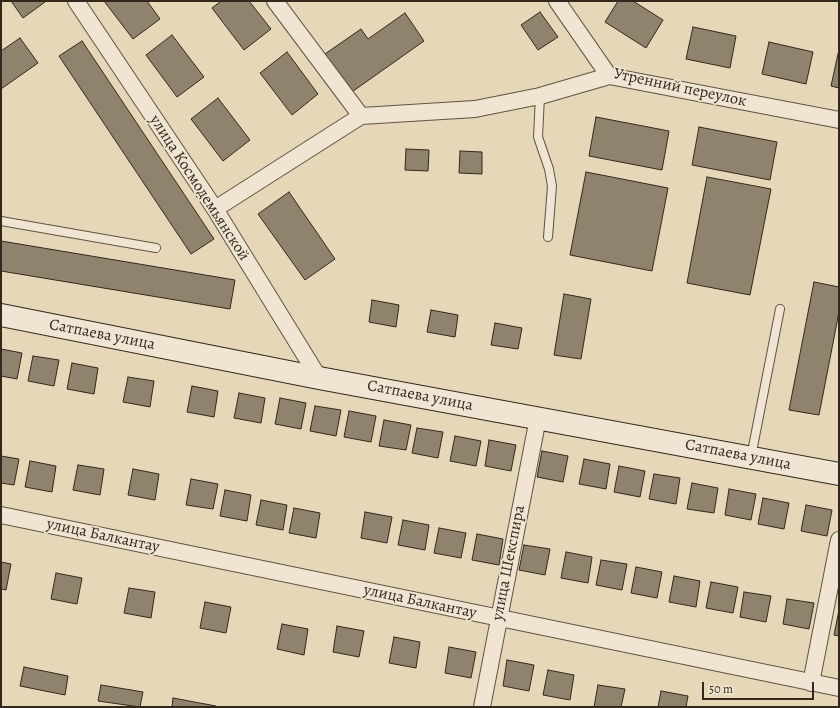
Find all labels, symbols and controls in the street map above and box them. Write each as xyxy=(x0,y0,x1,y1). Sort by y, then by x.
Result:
street label: Утренний переулок xyxy=(612,65,748,111)
street label: улица Космодемьянской xyxy=(145,112,253,264)
street label: Сатпаева улица xyxy=(48,315,156,355)
street label: Сатпаева улица xyxy=(366,376,474,416)
street label: Сатпаева улица xyxy=(684,435,792,475)
street label: улица Шекспира xyxy=(488,504,530,622)
street label: улица Балкантау xyxy=(45,515,161,557)
street label: улица Балкантау xyxy=(362,581,478,623)
scale bar xyxy=(704,674,816,700)
text: 50 m xyxy=(709,681,733,697)

